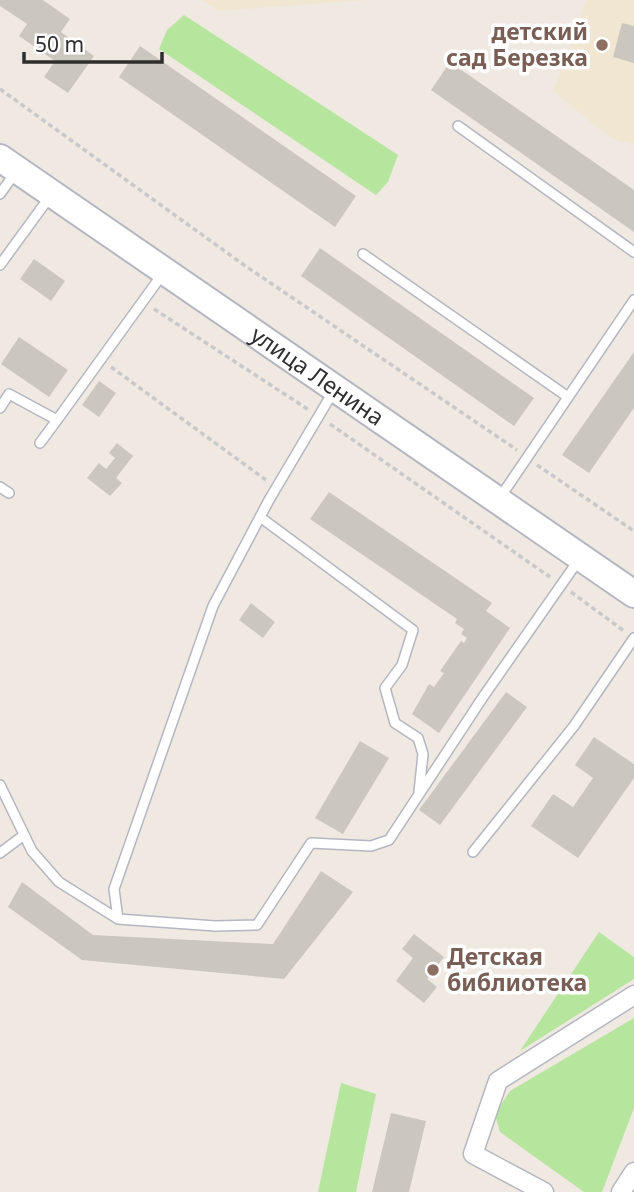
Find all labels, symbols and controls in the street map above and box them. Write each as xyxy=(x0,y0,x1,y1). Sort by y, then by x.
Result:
place label: детский сад Березка xyxy=(446,15,588,73)
scale bar xyxy=(24,21,163,65)
text: 50 m xyxy=(35,30,84,58)
marker: детский сад Березка xyxy=(594,37,610,53)
street label: улица Ленина xyxy=(245,318,391,433)
place label: Детская библиотека xyxy=(447,940,587,998)
marker: Детская библиотека xyxy=(425,962,441,978)

